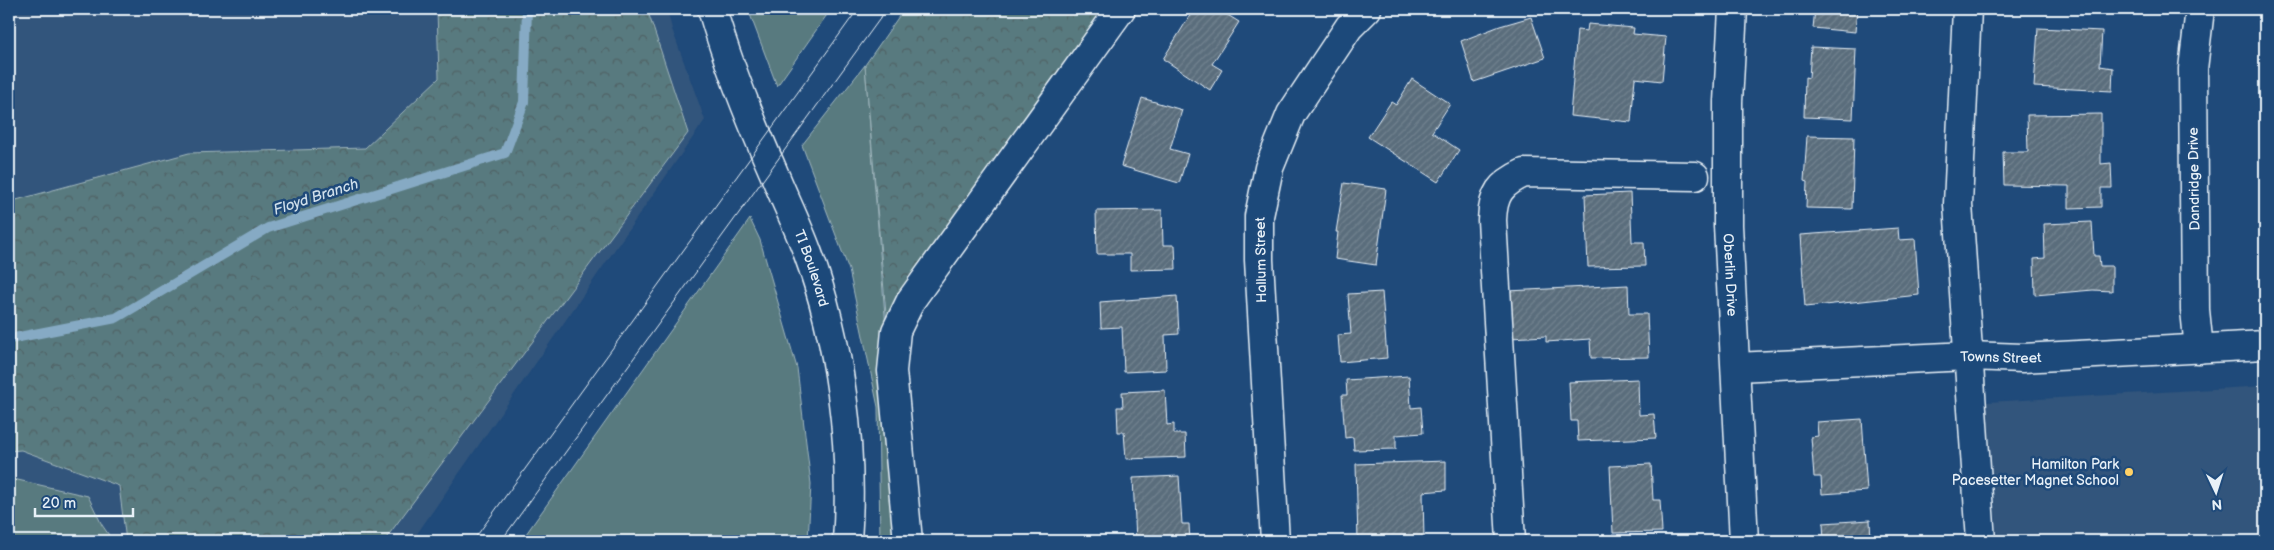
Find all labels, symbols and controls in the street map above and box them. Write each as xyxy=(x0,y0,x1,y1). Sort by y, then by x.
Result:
street label: Dandridge Drive xyxy=(2185,127,2203,231)
water label: Floyd Branch xyxy=(271,174,361,220)
street label: Hallum Street xyxy=(1252,216,1270,303)
street label: TI Boulevard xyxy=(791,227,833,308)
street label: Oberlin Drive xyxy=(1720,233,1741,317)
street label: Towns Street xyxy=(1960,347,2042,367)
place label: Hamilton Park Pacesetter Magnet School xyxy=(1952,456,2119,489)
marker: Hamilton Park Pacesetter Magnet School xyxy=(2123,466,2135,478)
north arrow xyxy=(2192,468,2242,518)
scale bar xyxy=(35,485,132,517)
text: 20 m xyxy=(42,494,76,513)
text: N xyxy=(2211,496,2223,513)

